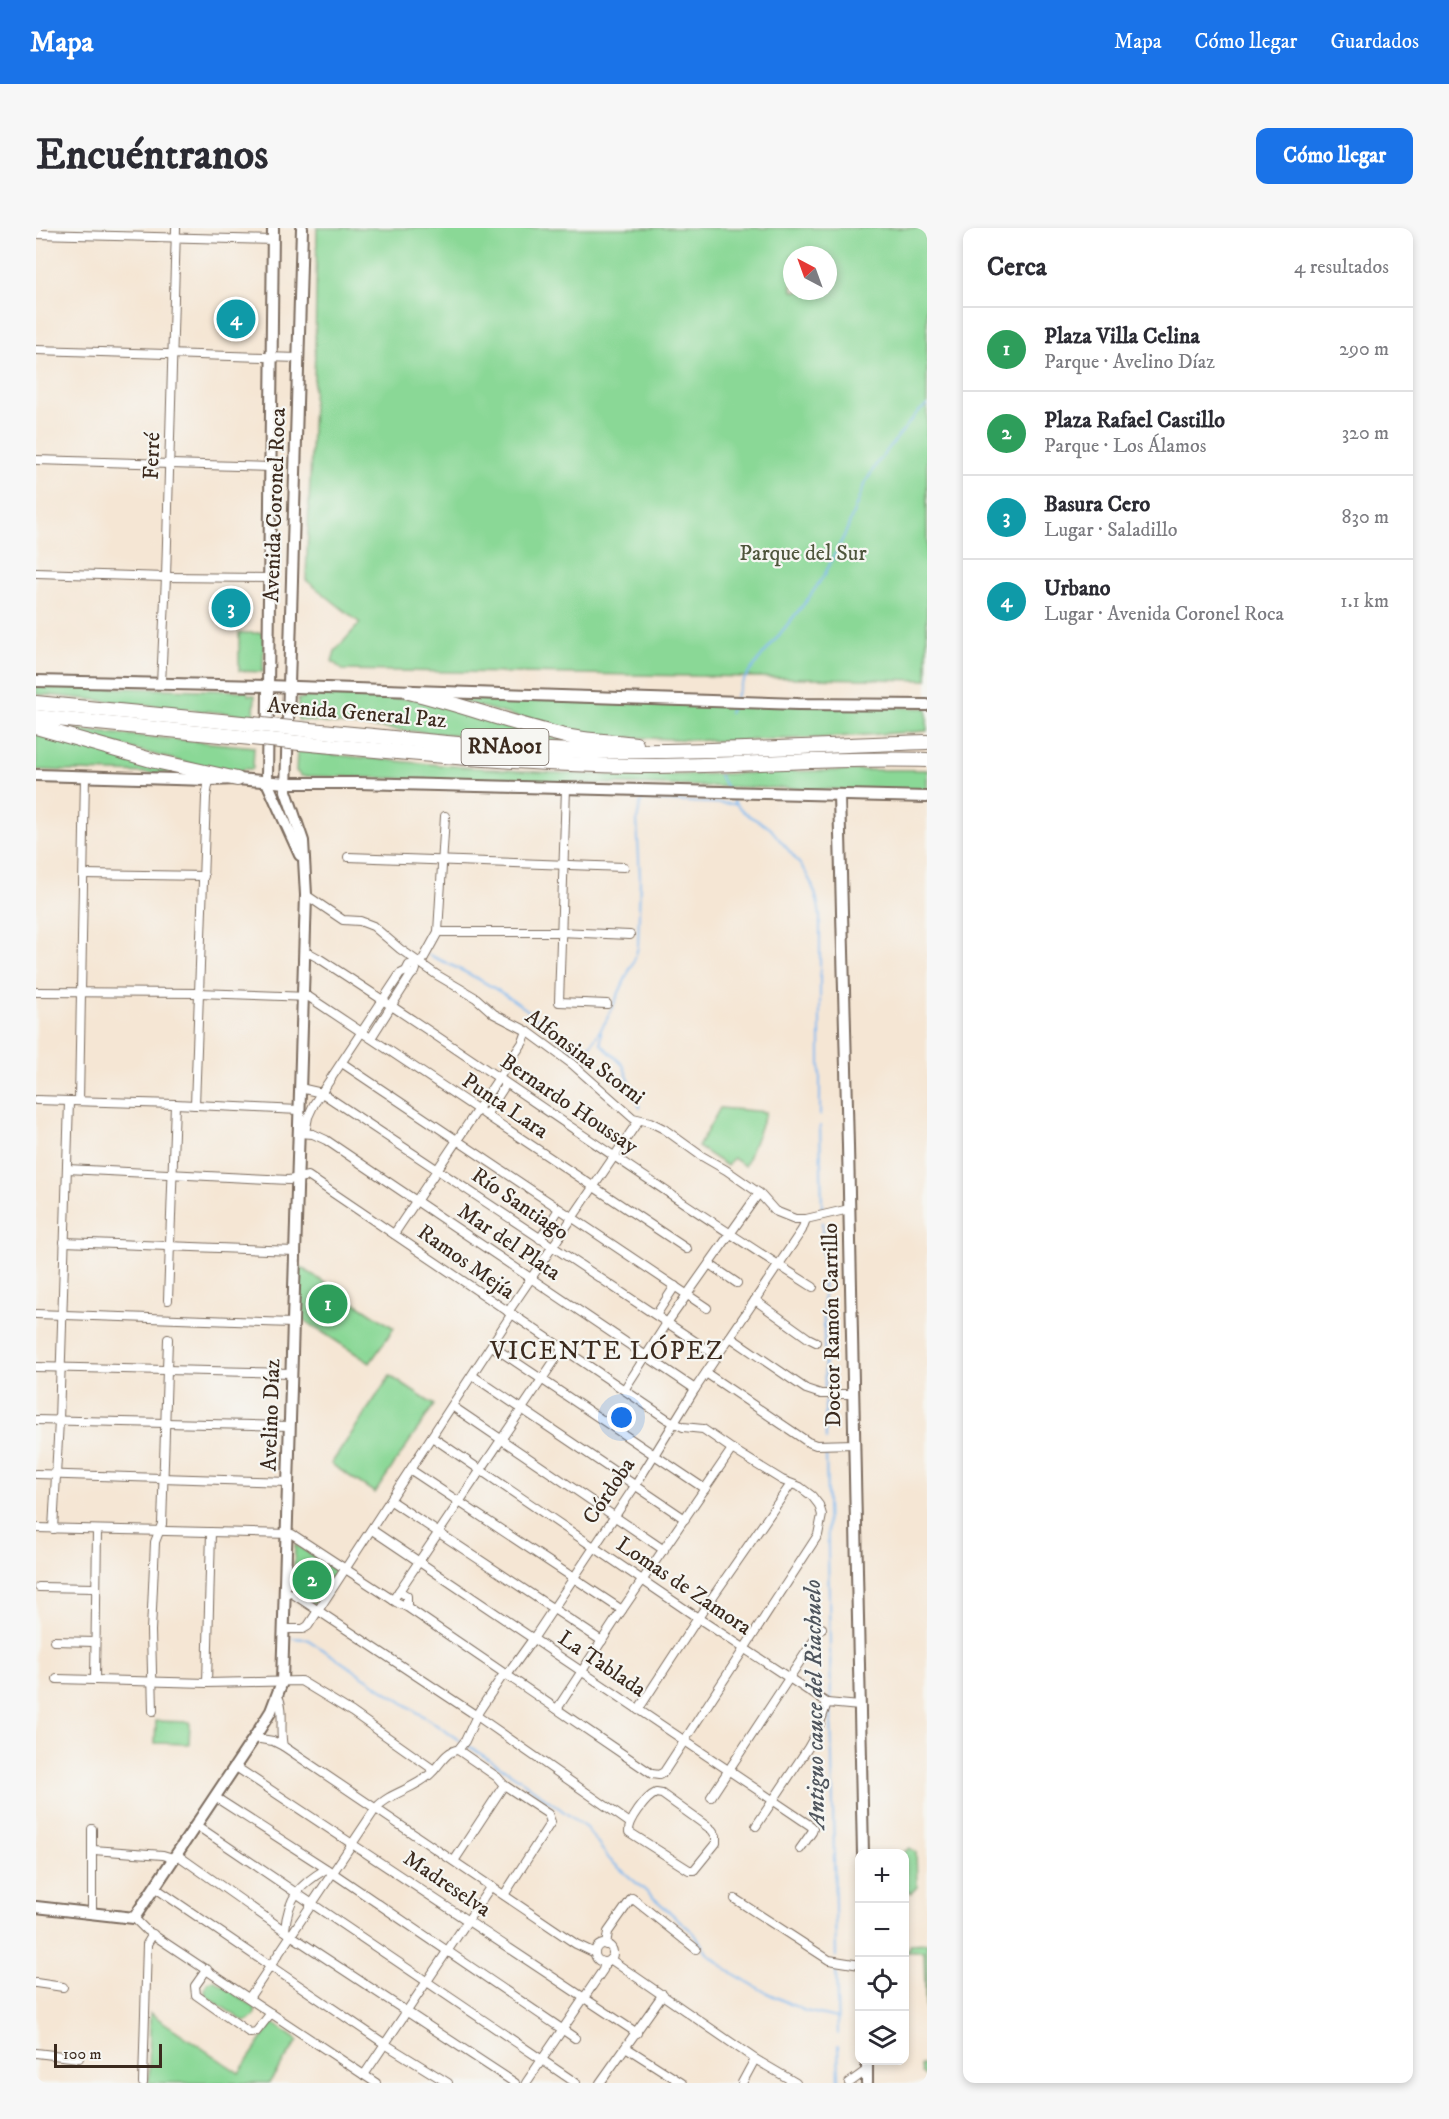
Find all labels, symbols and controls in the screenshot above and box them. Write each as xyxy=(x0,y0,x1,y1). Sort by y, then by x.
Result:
text: Mapa xyxy=(30,25,93,60)
text: Mapa xyxy=(1114,29,1162,55)
text: Cómo llegar xyxy=(1195,29,1297,55)
text: Guardados xyxy=(1330,29,1419,55)
button: Cómo llegar xyxy=(1256,128,1413,184)
text: Encuéntranos xyxy=(36,130,268,182)
north arrow xyxy=(783,246,837,300)
text: Cerca xyxy=(987,251,1047,284)
text: 4 resultados xyxy=(1294,255,1389,280)
pin: 4 xyxy=(216,296,256,341)
text: Plaza Villa Celina xyxy=(1044,323,1200,350)
text: 1 xyxy=(1003,337,1010,362)
text: 290 m xyxy=(1339,337,1389,362)
text: Parque · Avelino Díaz xyxy=(1044,350,1215,375)
street label: Avenida Coronel Roca xyxy=(258,407,292,603)
text: Plaza Rafael Castillo xyxy=(1044,407,1225,434)
text: 2 xyxy=(1002,421,1011,446)
text: 320 m xyxy=(1342,421,1389,446)
street label: Ferré xyxy=(138,432,166,480)
text: Parque · Los Álamos xyxy=(1044,434,1206,459)
text: Basura Cero xyxy=(1044,491,1150,518)
text: 3 xyxy=(1003,505,1010,530)
text: 830 m xyxy=(1341,505,1389,530)
text: Lugar · Saladillo xyxy=(1044,518,1177,543)
park label: Parque del Sur xyxy=(739,540,867,567)
text: Urbano xyxy=(1044,575,1110,602)
pin: 3 xyxy=(212,586,250,631)
text: 4 xyxy=(1001,589,1012,614)
text: 1.1 km xyxy=(1340,589,1389,614)
text: Lugar · Avenida Coronel Roca xyxy=(1044,602,1284,627)
street label: Avenida General Paz xyxy=(266,692,448,734)
road number: RNA001 xyxy=(462,729,548,765)
street label: Alfonsina Storni xyxy=(520,1003,650,1111)
street label: Bernardo Houssay xyxy=(495,1048,643,1160)
street label: Punta Lara xyxy=(457,1067,554,1145)
street label: Río Santiago xyxy=(466,1162,574,1246)
street label: Mar del Plata xyxy=(452,1198,566,1287)
street label: Ramos Mejía xyxy=(412,1219,520,1306)
street label: Doctor Ramón Carrillo xyxy=(817,1223,847,1427)
pin: 1 xyxy=(308,1282,348,1326)
district label: VICENTE LÓPEZ xyxy=(489,1334,724,1368)
street label: Avelino Díaz xyxy=(256,1358,286,1472)
your location xyxy=(607,1403,636,1432)
street label: Córdoba xyxy=(577,1452,641,1530)
street label: Lomas de Zamora xyxy=(611,1531,757,1642)
pin: 2 xyxy=(292,1558,332,1602)
water label: Antiguo cauce del Riachuelo xyxy=(798,1579,832,1832)
street label: La Tablada xyxy=(553,1625,652,1704)
street label: Madreselva xyxy=(398,1845,496,1923)
map controls xyxy=(855,1849,909,2065)
button: + xyxy=(855,1849,909,1903)
button: − xyxy=(855,1903,909,1957)
button: locate xyxy=(855,1957,909,2011)
button: layers xyxy=(855,2011,909,2065)
scale bar xyxy=(54,2041,162,2068)
text: 100 m xyxy=(63,2044,102,2064)

